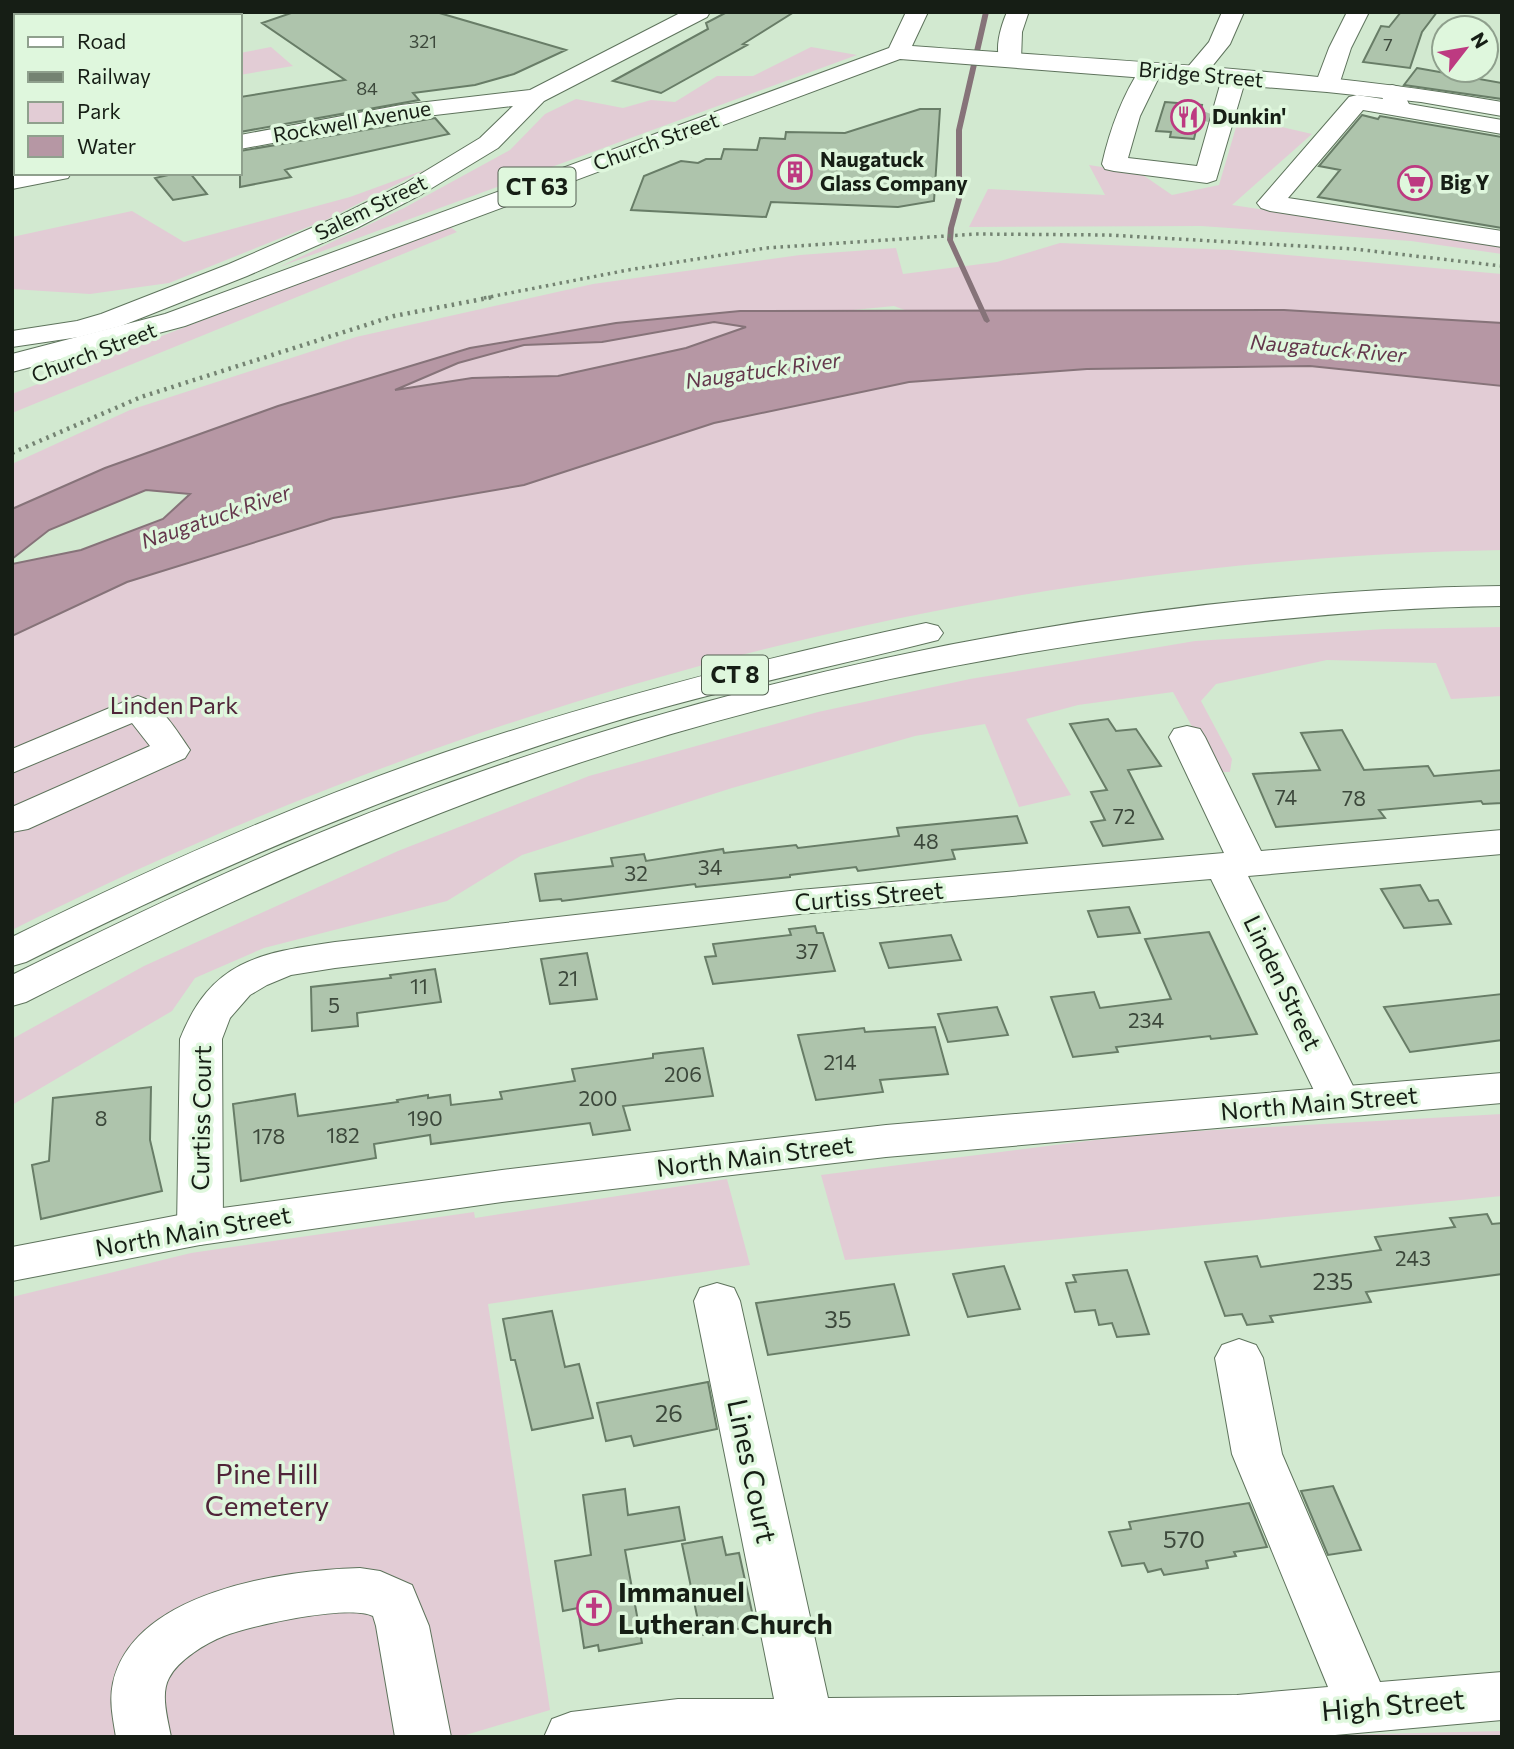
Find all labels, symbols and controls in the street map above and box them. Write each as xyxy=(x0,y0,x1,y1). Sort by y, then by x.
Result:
legend xyxy=(14,14,242,175)
north arrow xyxy=(1430,14,1500,84)
text: Road xyxy=(77,28,126,53)
text: N xyxy=(1466,28,1494,52)
house number: 321 xyxy=(409,30,437,52)
house number: 7 xyxy=(1383,33,1393,55)
street label: Bridge Street xyxy=(1138,56,1265,91)
text: Railway xyxy=(77,63,151,88)
house number: 84 xyxy=(356,77,378,99)
street label: Rockwell Avenue xyxy=(271,94,433,147)
text: Park xyxy=(77,98,121,123)
restaurant icon: Dunkin' xyxy=(1169,98,1207,136)
place label: Dunkin' xyxy=(1212,103,1286,128)
street label: Church Street xyxy=(589,106,722,175)
text: Water xyxy=(77,133,136,158)
place label: Naugatuck Glass Company xyxy=(820,146,968,195)
building icon: Naugatuck Glass Company xyxy=(776,153,814,191)
supermarket icon: Big Y xyxy=(1396,164,1434,202)
road number: CT 63 xyxy=(498,168,576,206)
street label: Salem Street xyxy=(310,169,430,245)
place label: Big Y xyxy=(1440,169,1490,194)
street label: Church Street xyxy=(27,316,160,387)
water label: Naugatuck River xyxy=(1249,328,1408,367)
water label: Naugatuck River xyxy=(684,346,843,393)
water label: Naugatuck River xyxy=(138,478,294,553)
road number: CT 8 xyxy=(702,656,768,694)
park label: Linden Park xyxy=(110,690,238,719)
house number: 74 xyxy=(1275,784,1298,809)
house number: 78 xyxy=(1342,785,1366,810)
house number: 72 xyxy=(1113,803,1135,828)
house number: 48 xyxy=(913,828,939,853)
house number: 34 xyxy=(698,854,723,879)
house number: 32 xyxy=(624,860,648,885)
street label: Curtiss Street xyxy=(793,875,945,916)
street label: Linden Street xyxy=(1238,910,1329,1055)
house number: 37 xyxy=(796,938,818,963)
house number: 21 xyxy=(558,965,578,990)
house number: 11 xyxy=(410,973,428,998)
house number: 5 xyxy=(328,992,340,1017)
house number: 234 xyxy=(1128,1007,1165,1032)
street label: Curtiss Court xyxy=(185,1045,216,1191)
house number: 214 xyxy=(823,1049,857,1074)
house number: 206 xyxy=(664,1061,702,1086)
street label: North Main Street xyxy=(1219,1079,1419,1126)
house number: 200 xyxy=(579,1085,618,1110)
house number: 8 xyxy=(95,1105,107,1130)
house number: 190 xyxy=(407,1105,443,1130)
house number: 182 xyxy=(326,1122,360,1147)
house number: 178 xyxy=(253,1123,285,1148)
street label: North Main Street xyxy=(655,1129,855,1182)
street label: North Main Street xyxy=(93,1199,293,1262)
house number: 243 xyxy=(1395,1245,1431,1270)
house number: 235 xyxy=(1313,1266,1353,1295)
house number: 35 xyxy=(824,1304,852,1333)
street label: Lines Court xyxy=(721,1396,785,1546)
house number: 26 xyxy=(655,1398,683,1427)
park label: Pine Hill Cemetery xyxy=(205,1456,329,1522)
house number: 570 xyxy=(1163,1524,1205,1553)
place label: Immanuel Lutheran Church xyxy=(618,1574,833,1640)
church icon: Immanuel Lutheran Church xyxy=(575,1589,613,1627)
street label: High Street xyxy=(1320,1681,1466,1727)

